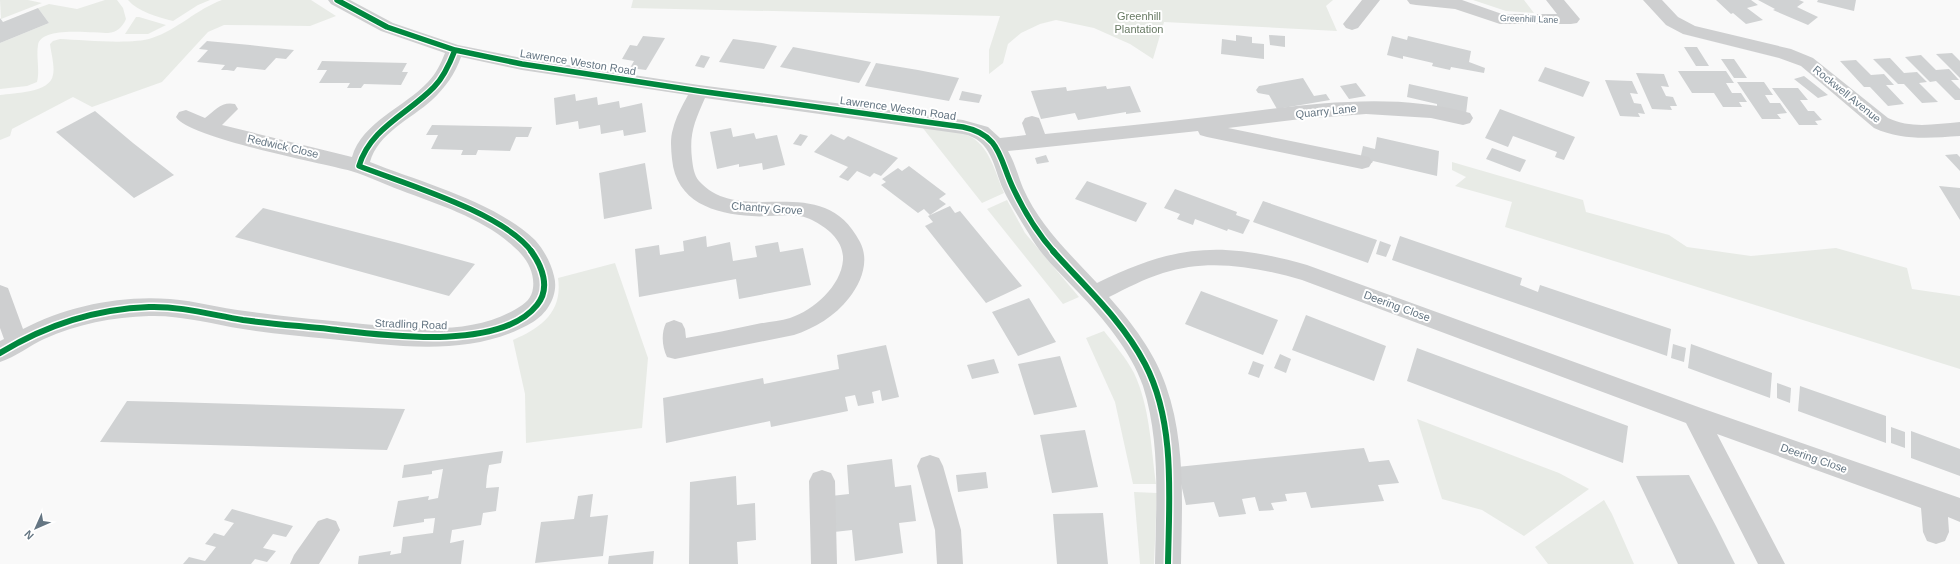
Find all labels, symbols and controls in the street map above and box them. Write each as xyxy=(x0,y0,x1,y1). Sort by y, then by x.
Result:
park label: Greenhill Plantation xyxy=(1115,10,1163,35)
street label: Greenhill Lane xyxy=(1500,13,1558,25)
street label: Lawrence Weston Road xyxy=(519,47,637,77)
street label: Rockwell Avenue xyxy=(1811,63,1883,125)
street label: Lawrence Weston Road xyxy=(839,94,957,122)
street label: Quarry Lane xyxy=(1295,102,1357,120)
street label: Redwick Close xyxy=(246,132,320,160)
street label: Chantry Grove xyxy=(731,200,803,216)
street label: Deering Close xyxy=(1362,288,1432,324)
street label: Stradling Road xyxy=(374,317,448,331)
street label: Deering Close xyxy=(1779,441,1849,475)
north arrow xyxy=(16,508,56,548)
text: N xyxy=(22,528,36,542)

